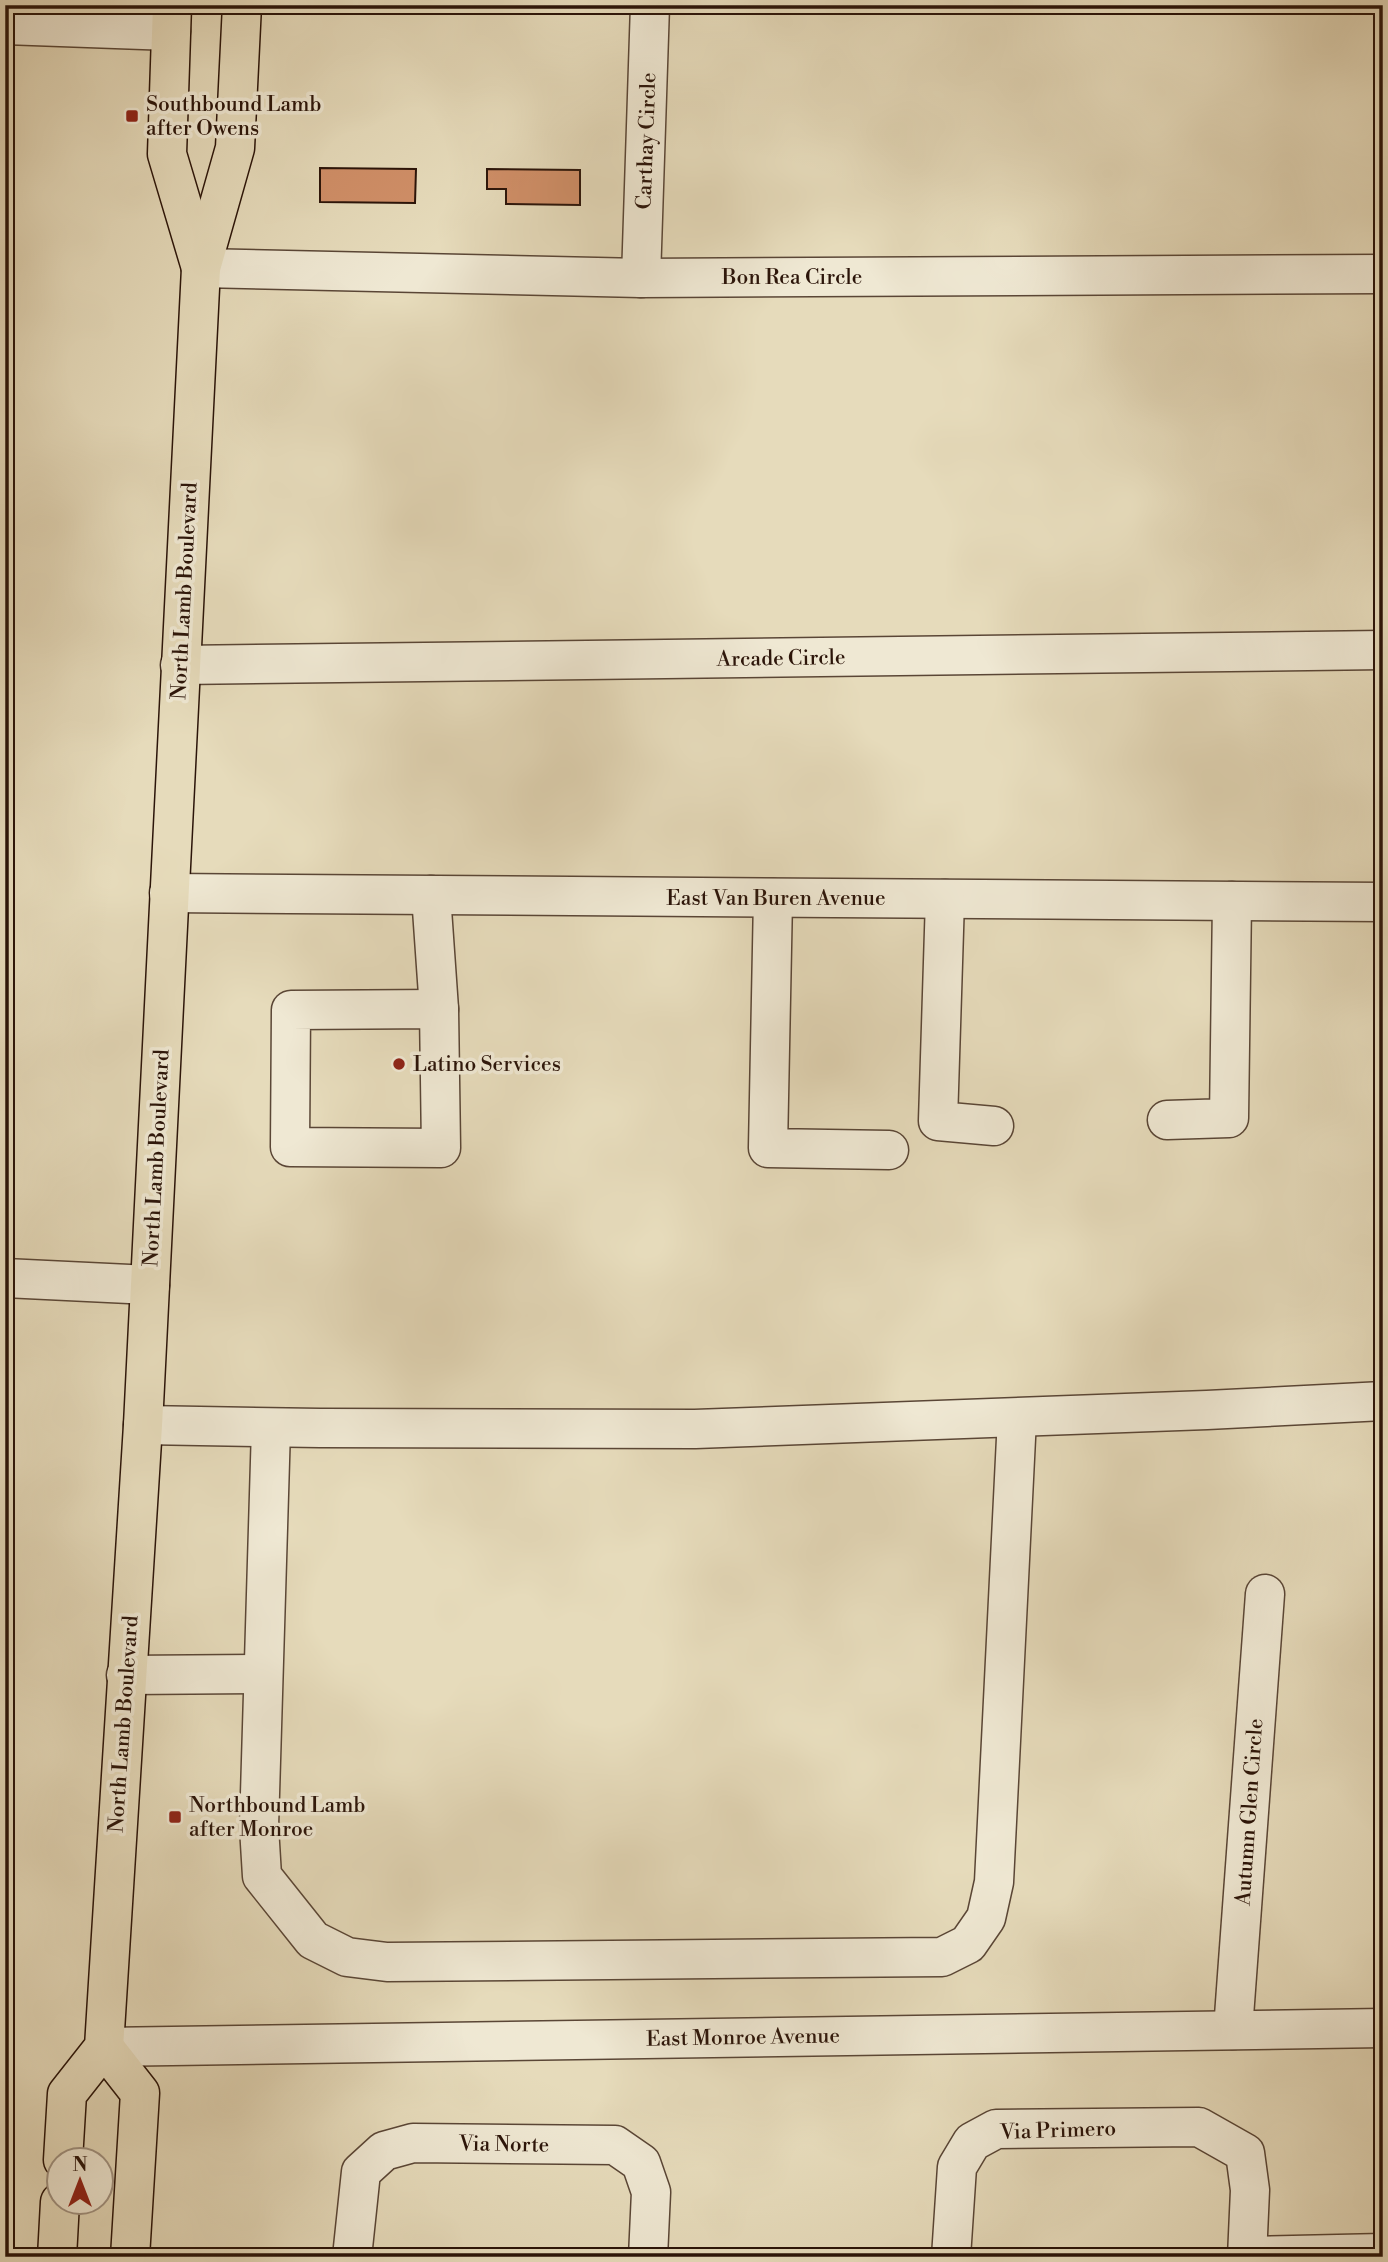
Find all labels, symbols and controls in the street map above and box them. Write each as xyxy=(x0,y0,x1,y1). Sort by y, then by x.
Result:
street label: Carthay Circle xyxy=(632,72,662,210)
place label: Southbound Lamb after Owens xyxy=(146,92,321,142)
marker: Southbound Lamb after Owens xyxy=(124,108,140,124)
street label: Bon Rea Circle xyxy=(721,265,862,291)
street label: North Lamb Boulevard xyxy=(166,482,204,700)
street label: Arcade Circle xyxy=(715,645,846,673)
street label: East Van Buren Avenue xyxy=(666,886,886,912)
street label: North Lamb Boulevard xyxy=(138,1049,176,1267)
place label: Latino Services xyxy=(413,1052,561,1078)
marker: Latino Services xyxy=(391,1056,407,1072)
street label: North Lamb Boulevard xyxy=(103,1615,145,1834)
street label: Autumn Glen Circle xyxy=(1230,1718,1270,1907)
place label: Northbound Lamb after Monroe xyxy=(189,1793,365,1843)
marker: Northbound Lamb after Monroe xyxy=(167,1809,183,1825)
street label: East Monroe Avenue xyxy=(646,2023,840,2053)
street label: Via Primero xyxy=(999,2116,1117,2146)
street label: Via Norte xyxy=(458,2131,549,2159)
north arrow xyxy=(46,2146,116,2216)
text: N xyxy=(72,2153,88,2177)

